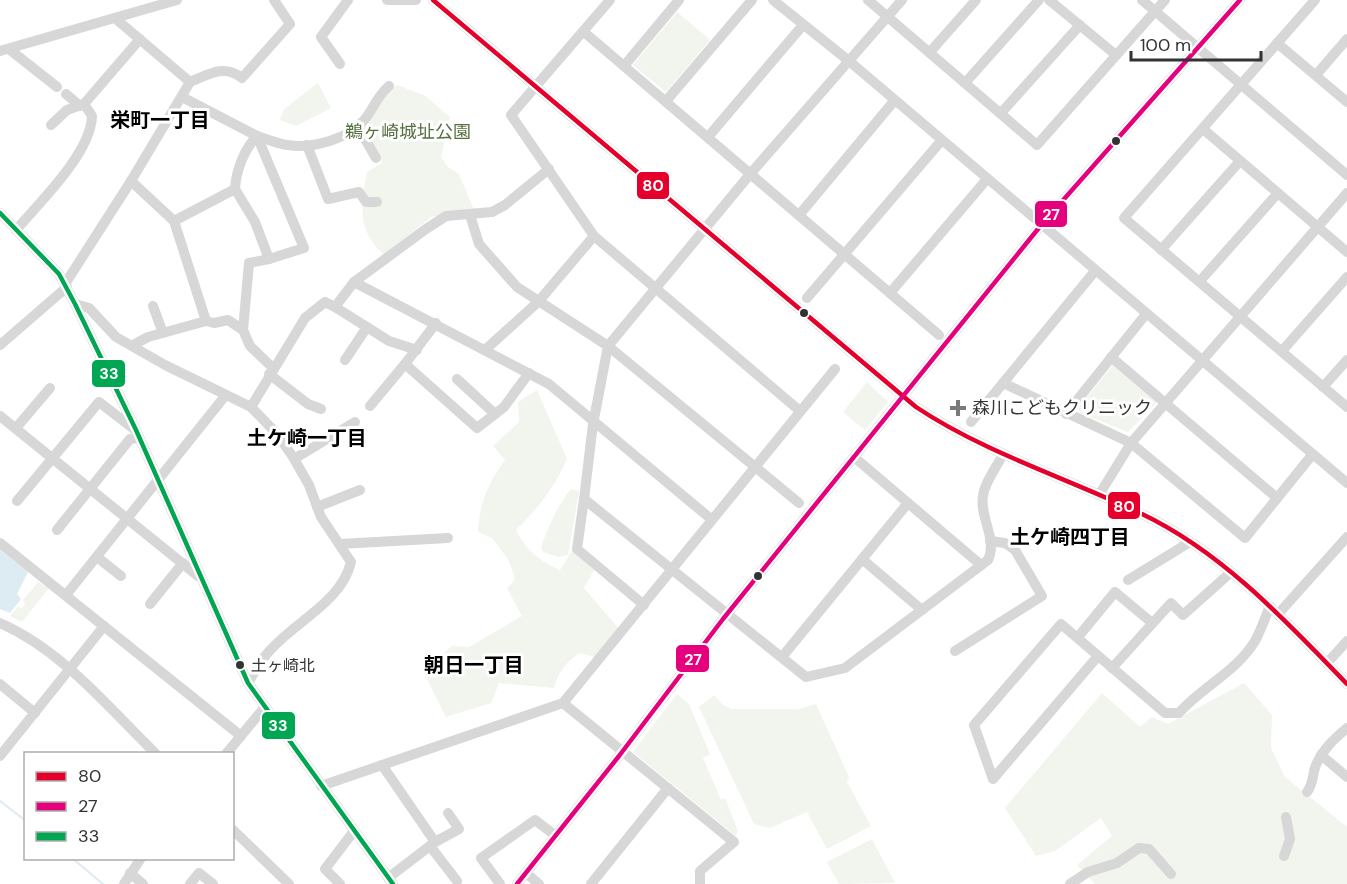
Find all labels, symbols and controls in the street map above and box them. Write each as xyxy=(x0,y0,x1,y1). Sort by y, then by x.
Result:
scale bar xyxy=(1131,24,1262,62)
text: 100 m xyxy=(1140,33,1191,57)
district label: 栄町一丁目 xyxy=(110,107,210,133)
park label: 鵜ヶ崎城址公園 xyxy=(345,120,471,144)
unlabelled marker xyxy=(1110,135,1122,147)
line badge: 80 xyxy=(636,171,670,200)
text: 80 xyxy=(642,175,664,196)
line badge: 27 xyxy=(1034,200,1068,228)
text: 27 xyxy=(1042,204,1060,225)
unlabelled marker xyxy=(798,307,810,319)
line badge: 33 xyxy=(91,359,126,388)
text: 33 xyxy=(99,363,119,384)
place label: 森川こどもクリニック xyxy=(972,396,1152,420)
marker: 森川こどもクリニック xyxy=(949,399,967,417)
district label: 土ケ崎一丁目 xyxy=(247,425,367,451)
line badge: 80 xyxy=(1107,491,1141,520)
text: 80 xyxy=(1113,496,1135,517)
district label: 土ケ崎四丁目 xyxy=(1010,524,1130,550)
unlabelled marker xyxy=(752,570,764,582)
line badge: 27 xyxy=(675,644,710,673)
text: 27 xyxy=(684,649,702,670)
district label: 朝日一丁目 xyxy=(424,652,524,678)
place label: 土ヶ崎北 xyxy=(251,655,315,676)
marker: 土ヶ崎北 xyxy=(234,659,246,671)
line badge: 33 xyxy=(261,711,296,740)
text: 33 xyxy=(268,715,288,736)
legend xyxy=(24,752,234,860)
text: 80 xyxy=(78,764,101,788)
text: 27 xyxy=(78,794,98,818)
text: 33 xyxy=(78,824,99,848)

